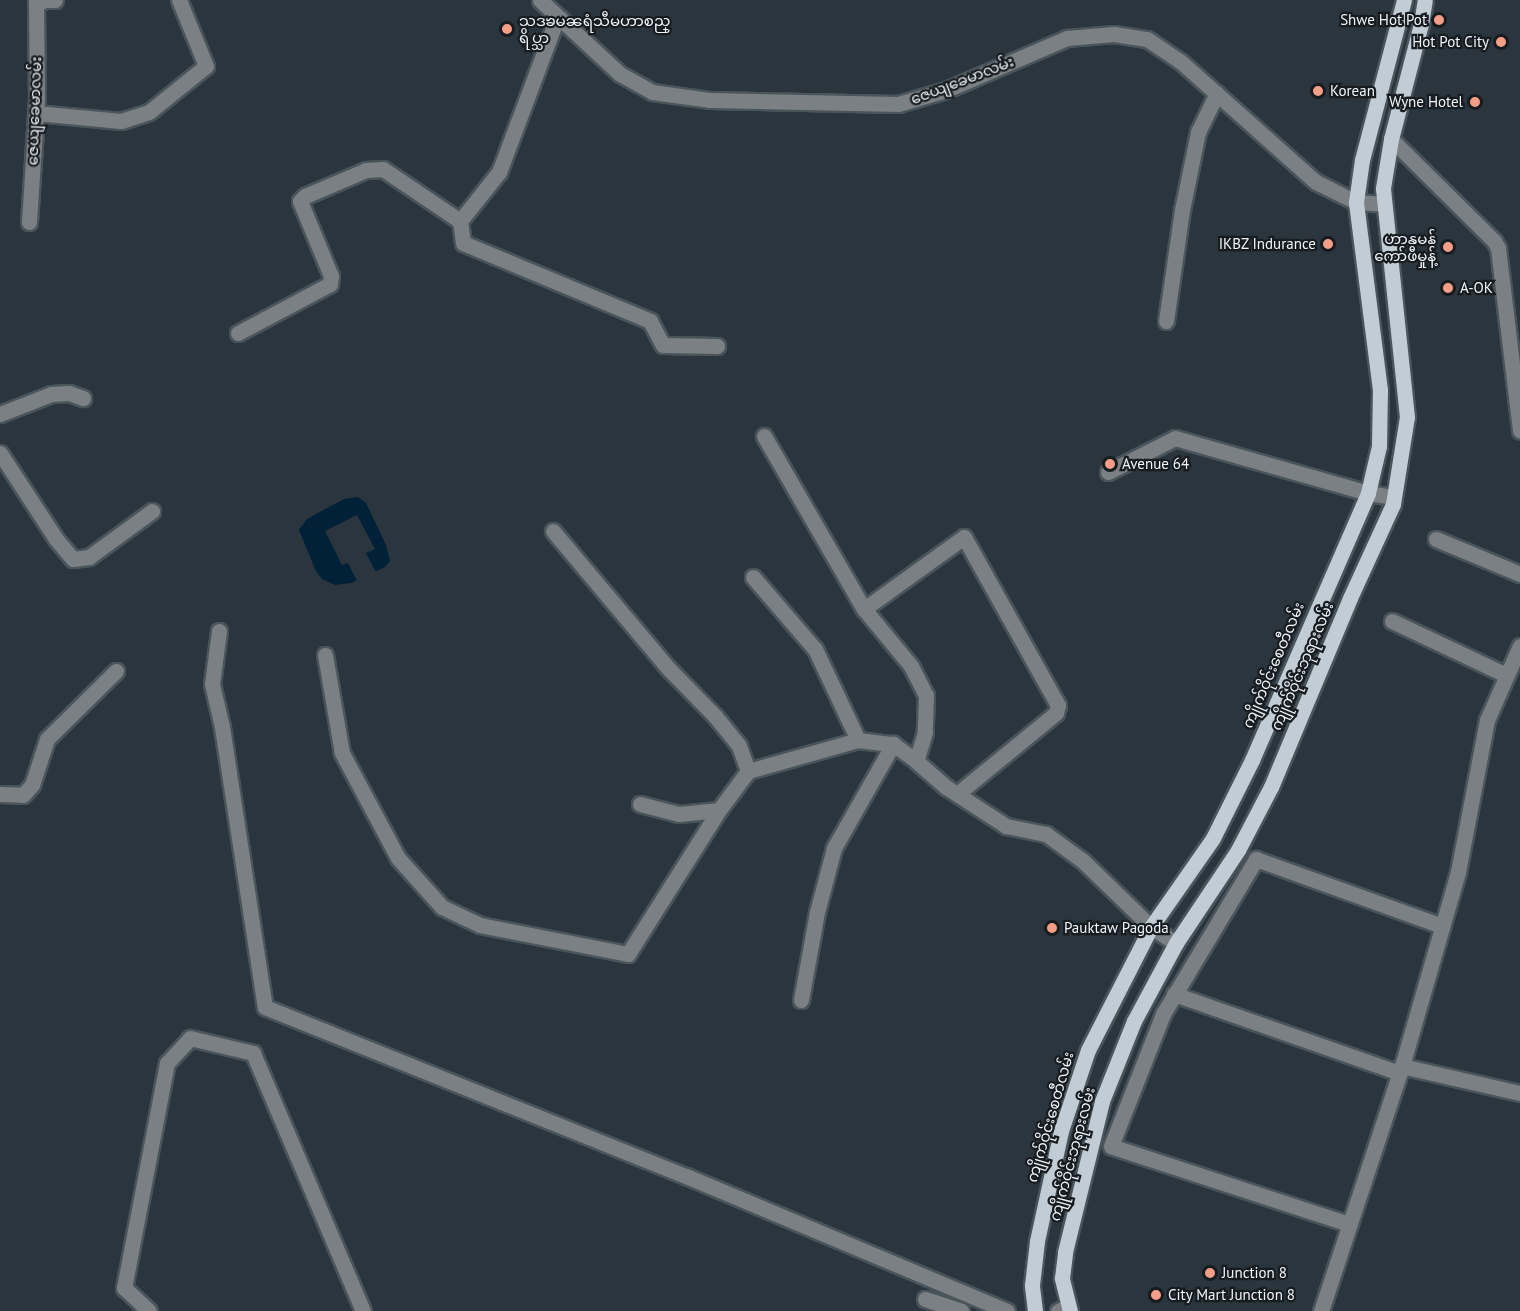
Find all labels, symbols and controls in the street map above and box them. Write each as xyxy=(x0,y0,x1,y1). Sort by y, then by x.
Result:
place label: သဒၶမၼရံသီမဟာစည္ ရိပ္သာ xyxy=(519,11,670,46)
place label: Shwe Hot Pot xyxy=(1340,11,1427,29)
marker: Shwe Hot Pot xyxy=(1432,13,1446,27)
marker: သဒၶမၼရံသီမဟာစည္ ရိပ္သာ xyxy=(500,22,514,36)
place label: Hot Pot City xyxy=(1412,33,1489,51)
marker: Hot Pot City xyxy=(1494,35,1508,49)
street label: ဇေယျခေမာလမ်း xyxy=(908,52,1016,108)
street label: ဇေယျခေမာလမ်း xyxy=(23,56,45,166)
place label: Korean xyxy=(1330,82,1375,100)
marker: Korean xyxy=(1311,84,1325,98)
place label: Wyne Hotel xyxy=(1389,93,1463,111)
marker: Wyne Hotel xyxy=(1468,95,1482,109)
place label: ဟာနုမန် ကော်ဖီမှုန့် xyxy=(1374,229,1436,264)
place label: IKBZ Indurance xyxy=(1218,235,1316,253)
marker: IKBZ Indurance xyxy=(1321,237,1335,251)
marker: ဟာနုမန် ကော်ဖီမှုန့် xyxy=(1441,240,1455,254)
place label: A-OK xyxy=(1460,279,1493,297)
marker: A-OK xyxy=(1441,281,1455,295)
place label: Avenue 64 xyxy=(1122,455,1189,473)
marker: Avenue 64 xyxy=(1103,457,1117,471)
street label: ကျိုက်ဝိုင်းစေတီလမ်း xyxy=(1238,599,1308,731)
street label: ကျိုက်ဝိုင်းဘုရားလမ်း xyxy=(1267,599,1337,733)
place label: Pauktaw Pagoda xyxy=(1064,919,1169,937)
marker: Pauktaw Pagoda xyxy=(1045,921,1059,935)
street label: ကျိုက်ဝိုင်းစေတီလမ်း xyxy=(1023,1050,1077,1184)
street label: ကျိုက်ဝိုင်းဘုရားလမ်း xyxy=(1045,1085,1099,1223)
place label: Junction 8 xyxy=(1222,1264,1287,1282)
marker: Junction 8 xyxy=(1203,1266,1217,1280)
place label: City Mart Junction 8 xyxy=(1168,1286,1296,1304)
marker: City Mart Junction 8 xyxy=(1149,1288,1163,1302)

